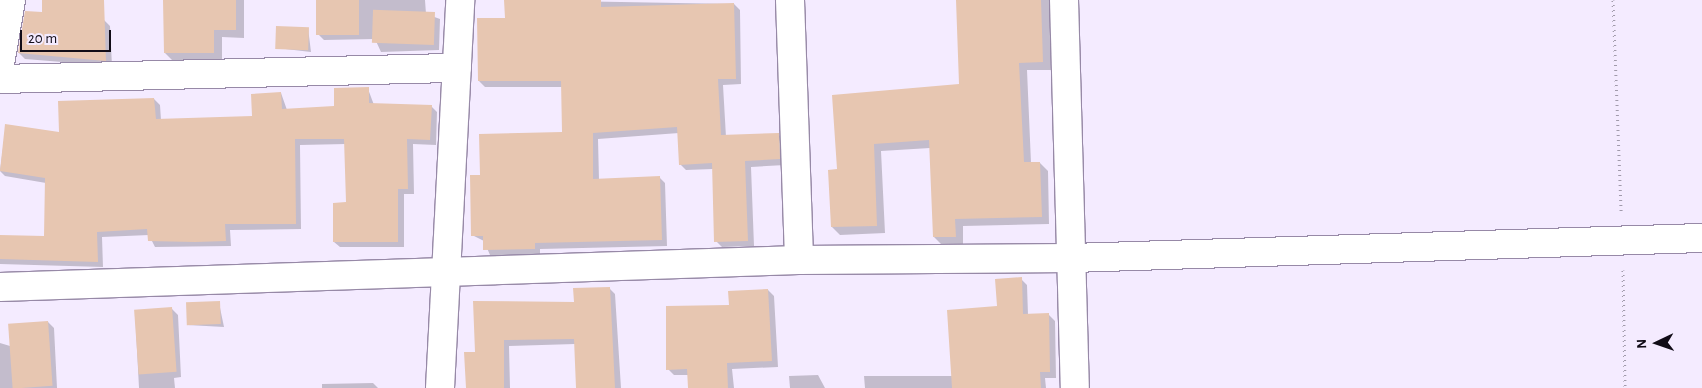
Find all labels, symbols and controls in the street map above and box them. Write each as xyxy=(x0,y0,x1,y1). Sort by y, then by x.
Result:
scale bar xyxy=(22,20,114,52)
text: 20 m xyxy=(28,31,57,46)
north arrow xyxy=(1632,318,1682,368)
text: N xyxy=(1635,339,1649,349)

